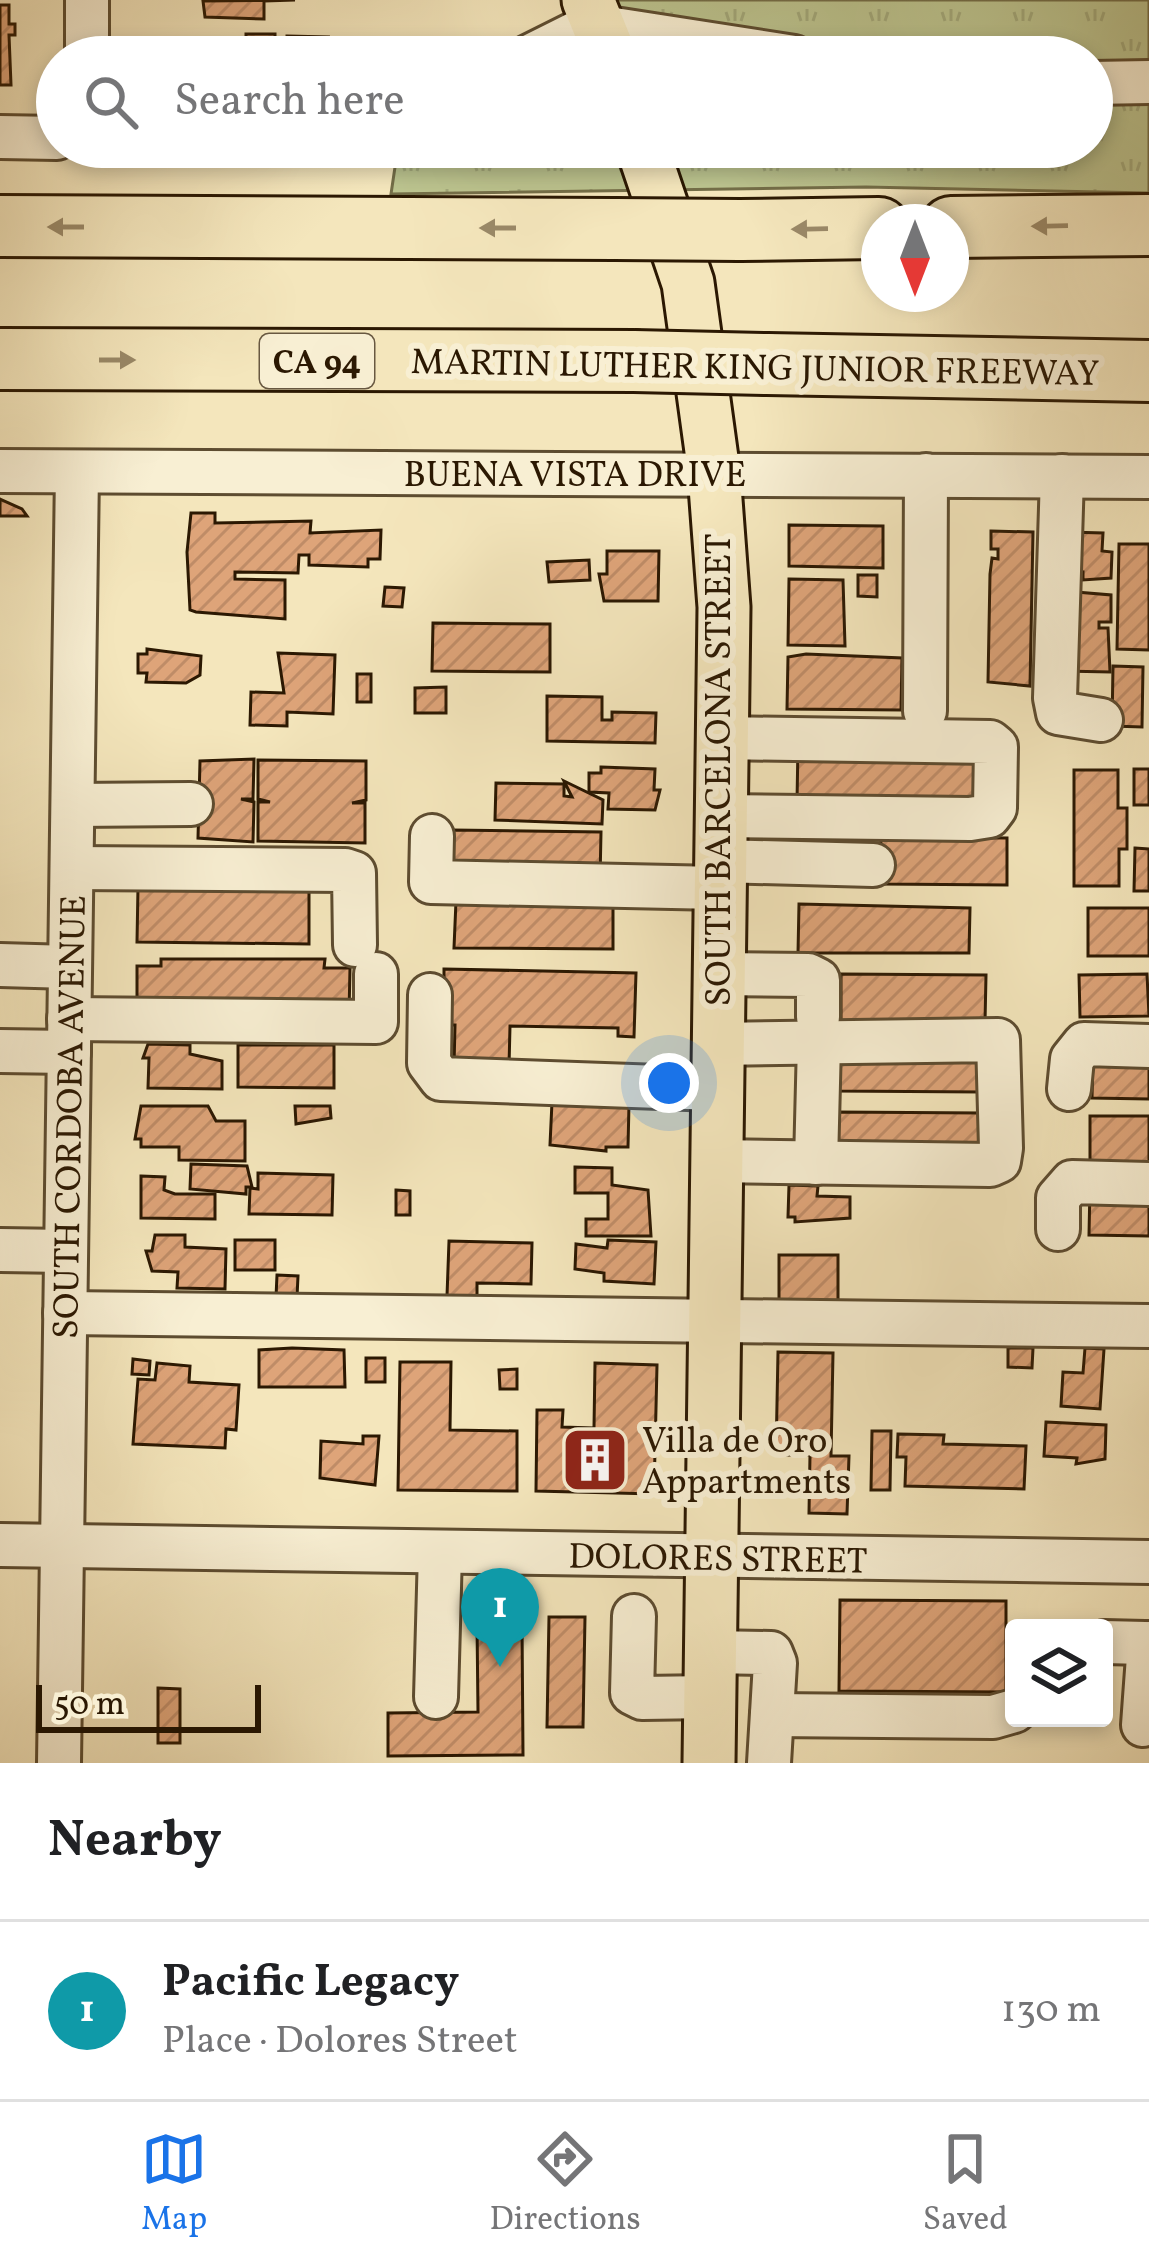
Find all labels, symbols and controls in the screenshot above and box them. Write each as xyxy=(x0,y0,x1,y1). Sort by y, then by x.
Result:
search box xyxy=(36,36,1113,168)
icon: search xyxy=(78,69,144,135)
text: Search here xyxy=(174,71,405,134)
north arrow xyxy=(861,204,969,312)
one-way arrow xyxy=(46,217,84,237)
one-way arrow xyxy=(1030,217,1068,236)
one-way arrow xyxy=(478,218,516,238)
one-way arrow xyxy=(790,219,828,239)
road number: CA 94 xyxy=(260,334,374,388)
street label: MARTIN LUTHER KING JUNIOR FREEWAY xyxy=(410,339,1100,401)
one-way arrow xyxy=(99,350,137,370)
street label: BUENA VISTA DRIVE xyxy=(404,452,746,502)
street label: SOUTH BARCELONA STREET xyxy=(696,533,746,1007)
street label: SOUTH CORDOBA AVENUE xyxy=(43,895,101,1340)
your location xyxy=(639,1053,699,1113)
place label: Villa de Oro Appartments xyxy=(642,1418,851,1509)
building icon: Villa de Oro Appartments xyxy=(560,1425,630,1495)
street label: DOLORES STREET xyxy=(568,1533,868,1589)
pin: 1 xyxy=(461,1568,539,1667)
map controls xyxy=(1005,1619,1113,1727)
button: layers xyxy=(1005,1619,1113,1727)
scale bar xyxy=(36,1679,261,1732)
text: 50 m xyxy=(54,1683,125,1729)
text: Nearby xyxy=(48,1806,222,1877)
text: Pacific Legacy xyxy=(162,1952,459,2015)
text: 1 xyxy=(79,1984,95,2038)
text: 130 m xyxy=(1001,1984,1101,2038)
text: Place · Dolores Street xyxy=(162,2015,518,2069)
tab: Map xyxy=(141,2126,207,2244)
tab: Directions xyxy=(489,2126,641,2244)
tab: Saved xyxy=(923,2126,1008,2244)

